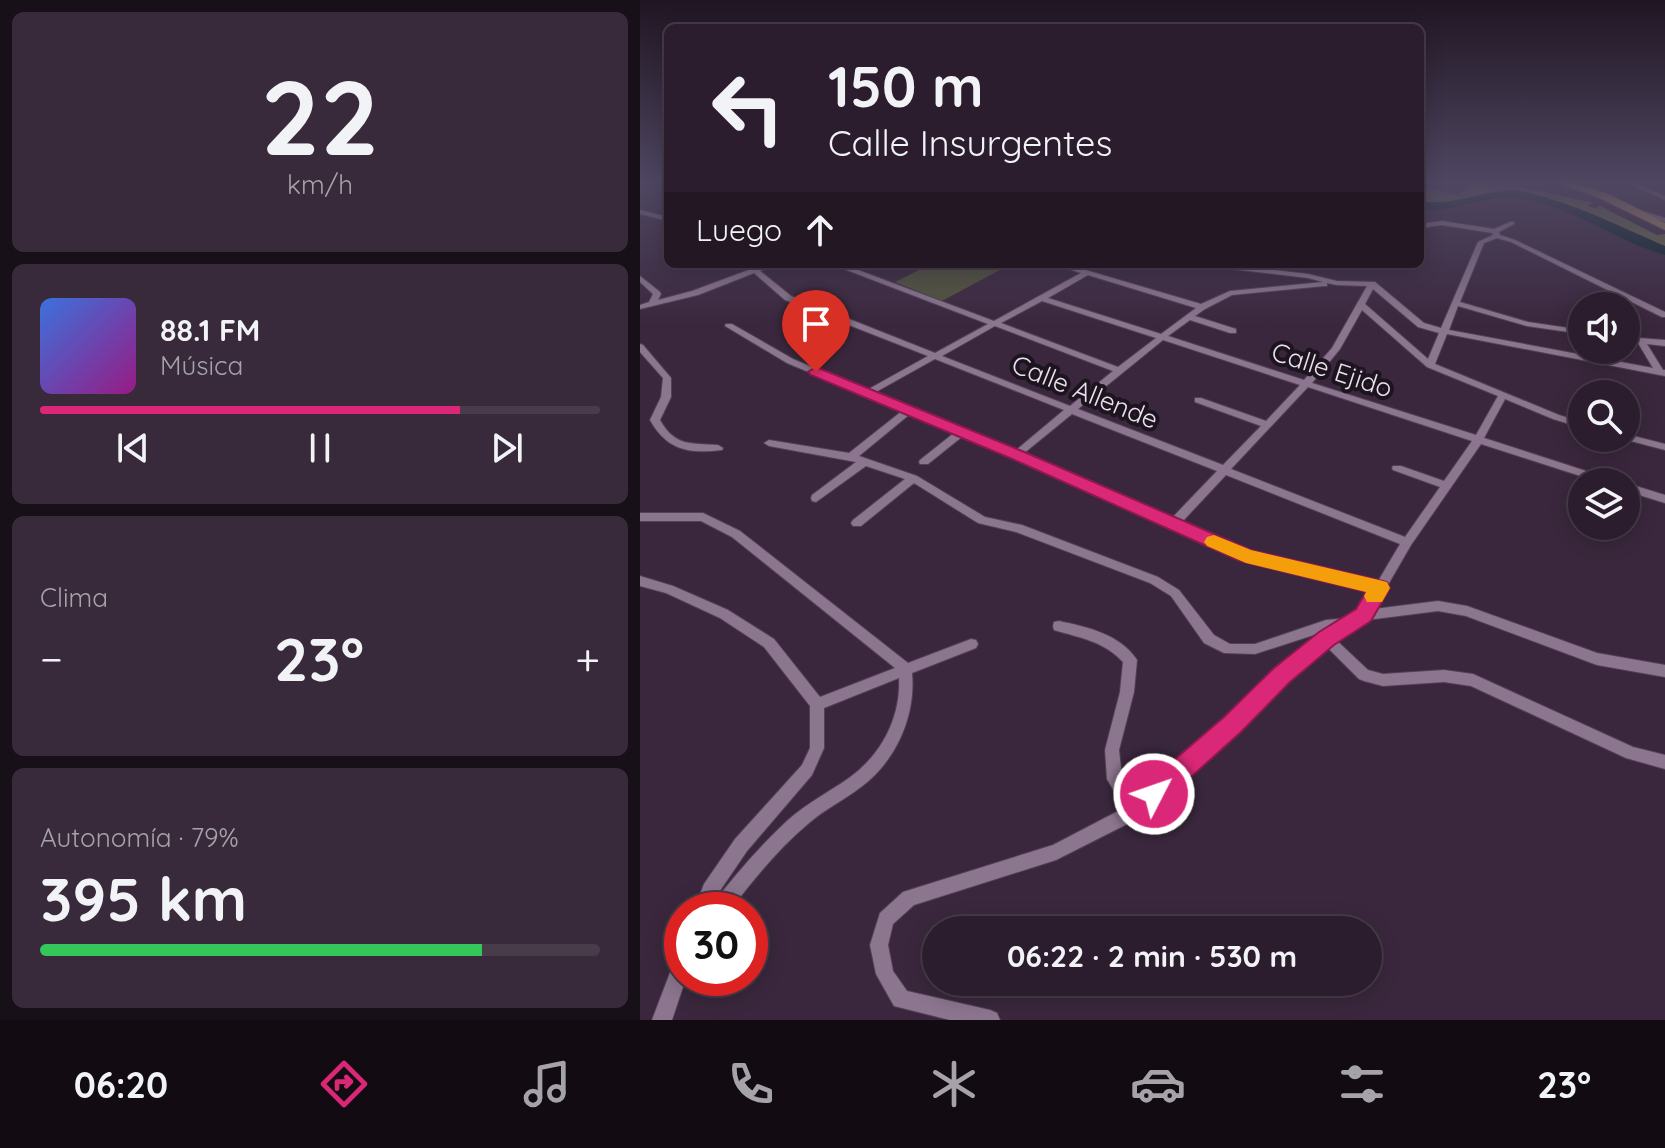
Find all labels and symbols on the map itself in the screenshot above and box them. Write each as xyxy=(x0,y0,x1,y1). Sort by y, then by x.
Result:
pin xyxy=(782,290,850,372)
street label: Calle Ejido xyxy=(1268,335,1397,405)
street label: Calle Allende xyxy=(1007,347,1163,436)
position arrow xyxy=(1112,752,1196,836)
speed limit sign: 30 xyxy=(664,892,768,996)

